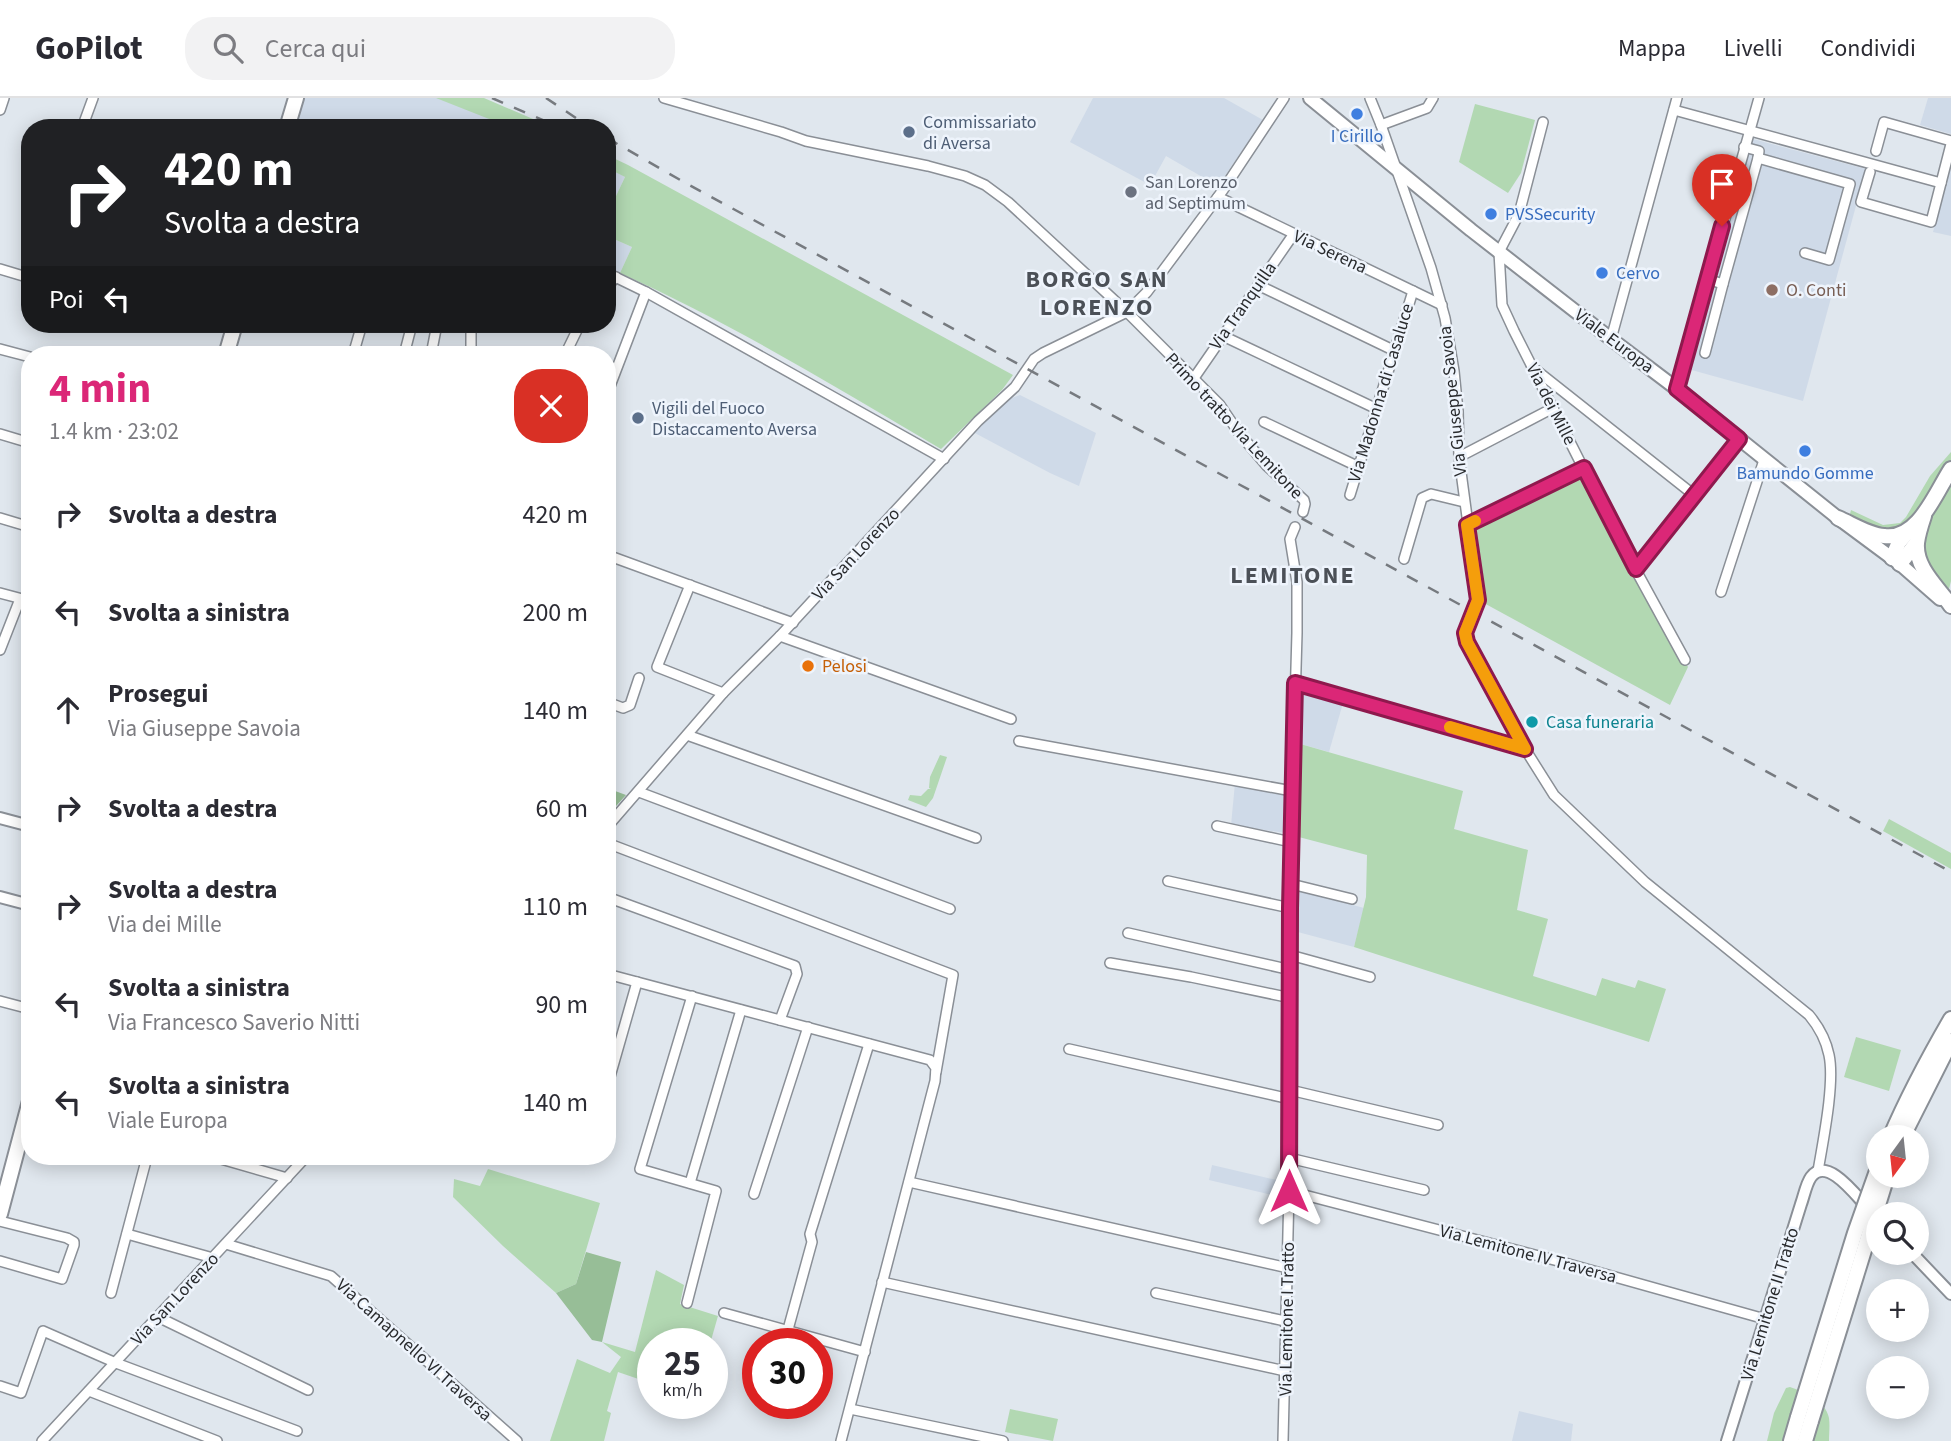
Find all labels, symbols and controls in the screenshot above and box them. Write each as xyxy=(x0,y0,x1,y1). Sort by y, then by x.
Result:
search box xyxy=(185,17,675,80)
text: GoPilot xyxy=(35,25,143,72)
icon: search xyxy=(209,29,247,67)
text: Cerca qui xyxy=(265,30,366,67)
text: Mappa xyxy=(1618,31,1686,66)
text: Livelli xyxy=(1724,31,1783,66)
text: Condividi xyxy=(1821,31,1916,66)
marker: I Cirillo xyxy=(1349,106,1365,122)
place label: Commissariato di Aversa xyxy=(923,110,1037,156)
marker: Commissariato di Aversa xyxy=(901,124,917,140)
place label: I Cirillo xyxy=(1331,124,1383,149)
text: 420 m xyxy=(164,135,293,205)
icon: right xyxy=(49,147,140,238)
pin xyxy=(1692,154,1752,226)
icon: arrive xyxy=(1703,165,1741,203)
place label: San Lorenzo ad Septimum xyxy=(1145,170,1246,216)
marker: San Lorenzo ad Septimum xyxy=(1123,184,1139,200)
text: Svolta a destra xyxy=(164,200,360,246)
place label: PVSSecurity xyxy=(1505,202,1596,227)
marker: PVSSecurity xyxy=(1483,206,1499,222)
street label: Via Serena xyxy=(1289,224,1371,280)
street label: Via Tranquilla xyxy=(1203,257,1283,355)
place label: Cervo xyxy=(1616,261,1660,286)
district label: BORGO SAN LORENZO xyxy=(1025,262,1169,325)
marker: Cervo xyxy=(1594,265,1610,281)
place label: O. Conti xyxy=(1786,278,1846,303)
icon: left xyxy=(98,280,136,318)
text: Poi xyxy=(49,281,84,318)
marker: O. Conti xyxy=(1764,282,1780,298)
street label: Via Madonna di Casaluce xyxy=(1342,300,1420,485)
street label: Viale Europa xyxy=(1569,303,1659,379)
street label: Via Giuseppe Savoia xyxy=(1433,325,1473,477)
street label: Primo tratto Via Lemitone xyxy=(1159,347,1309,505)
text: 4 min xyxy=(49,359,151,419)
street label: Via dei Mille xyxy=(1520,359,1582,449)
button: close xyxy=(514,369,588,443)
place label: Vigili del Fuoco Distaccamento Aversa xyxy=(652,396,817,442)
marker: Vigili del Fuoco Distaccamento Aversa xyxy=(630,410,646,426)
text: 1.4 km · 23:02 xyxy=(49,415,179,448)
marker: Bamundo Gomme xyxy=(1797,443,1813,459)
place label: Bamundo Gomme xyxy=(1736,461,1874,486)
icon: right xyxy=(49,495,87,533)
text: Svolta a destra xyxy=(108,496,278,533)
text: 420 m xyxy=(522,496,588,533)
street label: Via San Lorenzo xyxy=(806,502,906,606)
district label: LEMITONE xyxy=(1230,558,1356,593)
icon: left xyxy=(49,593,87,631)
text: Svolta a sinistra xyxy=(108,594,290,631)
text: 200 m xyxy=(522,594,588,631)
place label: Pelosi xyxy=(822,654,867,679)
marker: Pelosi xyxy=(800,658,816,674)
text: Prosegui xyxy=(108,675,208,712)
icon: ahead xyxy=(49,691,87,729)
text: 140 m xyxy=(522,692,588,729)
place label: Casa funeraria xyxy=(1546,710,1654,735)
text: Via Giuseppe Savoia xyxy=(108,712,301,745)
marker: Casa funeraria xyxy=(1524,714,1540,730)
icon: right xyxy=(49,789,87,827)
text: Svolta a destra xyxy=(108,790,278,827)
text: 60 m xyxy=(535,790,588,827)
text: Svolta a destra xyxy=(108,871,278,908)
icon: right xyxy=(49,887,87,925)
text: 110 m xyxy=(522,888,588,925)
text: Via dei Mille xyxy=(108,908,222,941)
text: Svolta a sinistra xyxy=(108,969,290,1006)
icon: left xyxy=(49,985,87,1023)
text: 90 m xyxy=(535,986,588,1023)
text: Via Francesco Saverio Nitti xyxy=(108,1006,360,1039)
text: Svolta a sinistra xyxy=(108,1067,290,1104)
icon: left xyxy=(49,1083,87,1121)
text: 140 m xyxy=(522,1084,588,1121)
text: Viale Europa xyxy=(108,1104,228,1137)
north arrow xyxy=(1866,1125,1928,1188)
map controls xyxy=(1866,1125,1929,1419)
position arrow xyxy=(1252,1154,1326,1228)
button: search xyxy=(1866,1202,1929,1265)
street label: Via Lemitone IV Traversa xyxy=(1437,1218,1619,1290)
street label: Via Lemitone II Tratto xyxy=(1735,1224,1805,1384)
street label: Via Lemitone I Tratto xyxy=(1273,1242,1301,1396)
street label: Via San Lorenzo xyxy=(125,1247,225,1351)
street label: Via Camapnello VI Traversa xyxy=(330,1273,498,1427)
button: + xyxy=(1866,1279,1929,1342)
speed limit sign: 30 xyxy=(742,1328,833,1419)
text: 25 xyxy=(664,1339,701,1389)
button: − xyxy=(1866,1356,1929,1419)
text: km/h xyxy=(663,1378,702,1403)

